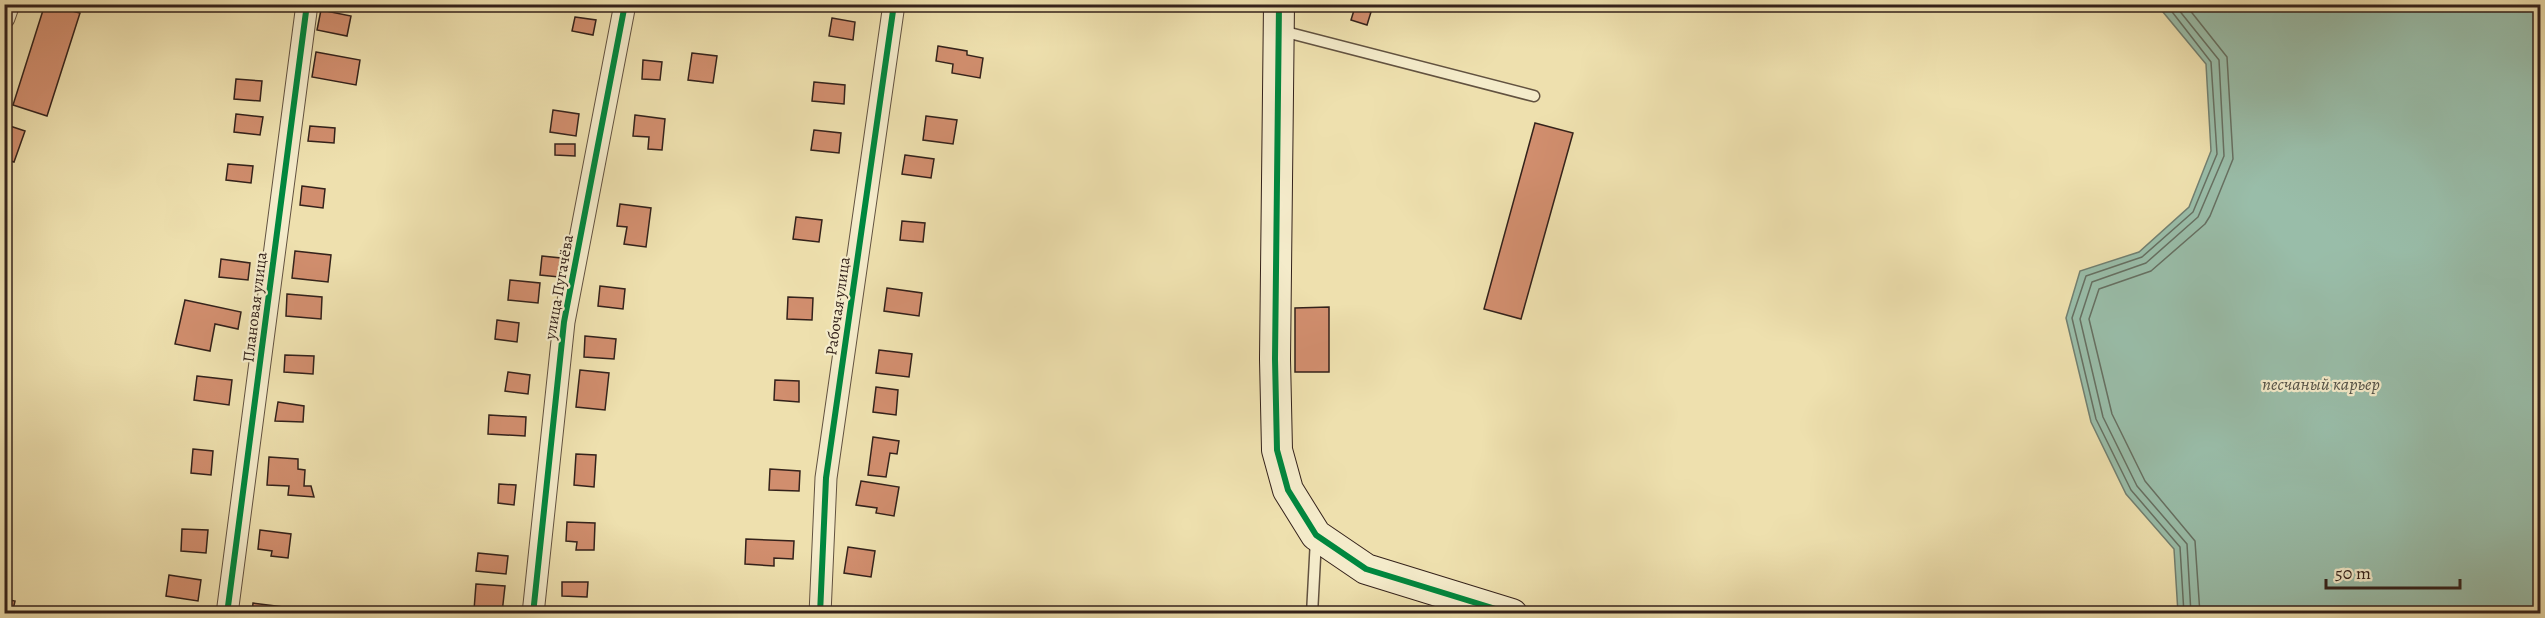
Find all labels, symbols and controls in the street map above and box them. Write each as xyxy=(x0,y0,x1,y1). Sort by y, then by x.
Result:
street label: улица Пугачёва xyxy=(539,232,579,342)
street label: Плановая улица xyxy=(237,250,273,363)
street label: Рабочая улица xyxy=(820,255,856,357)
water label: песчаный карьер xyxy=(2262,372,2380,396)
scale bar xyxy=(2326,552,2460,590)
text: 50 m xyxy=(2335,561,2371,585)

